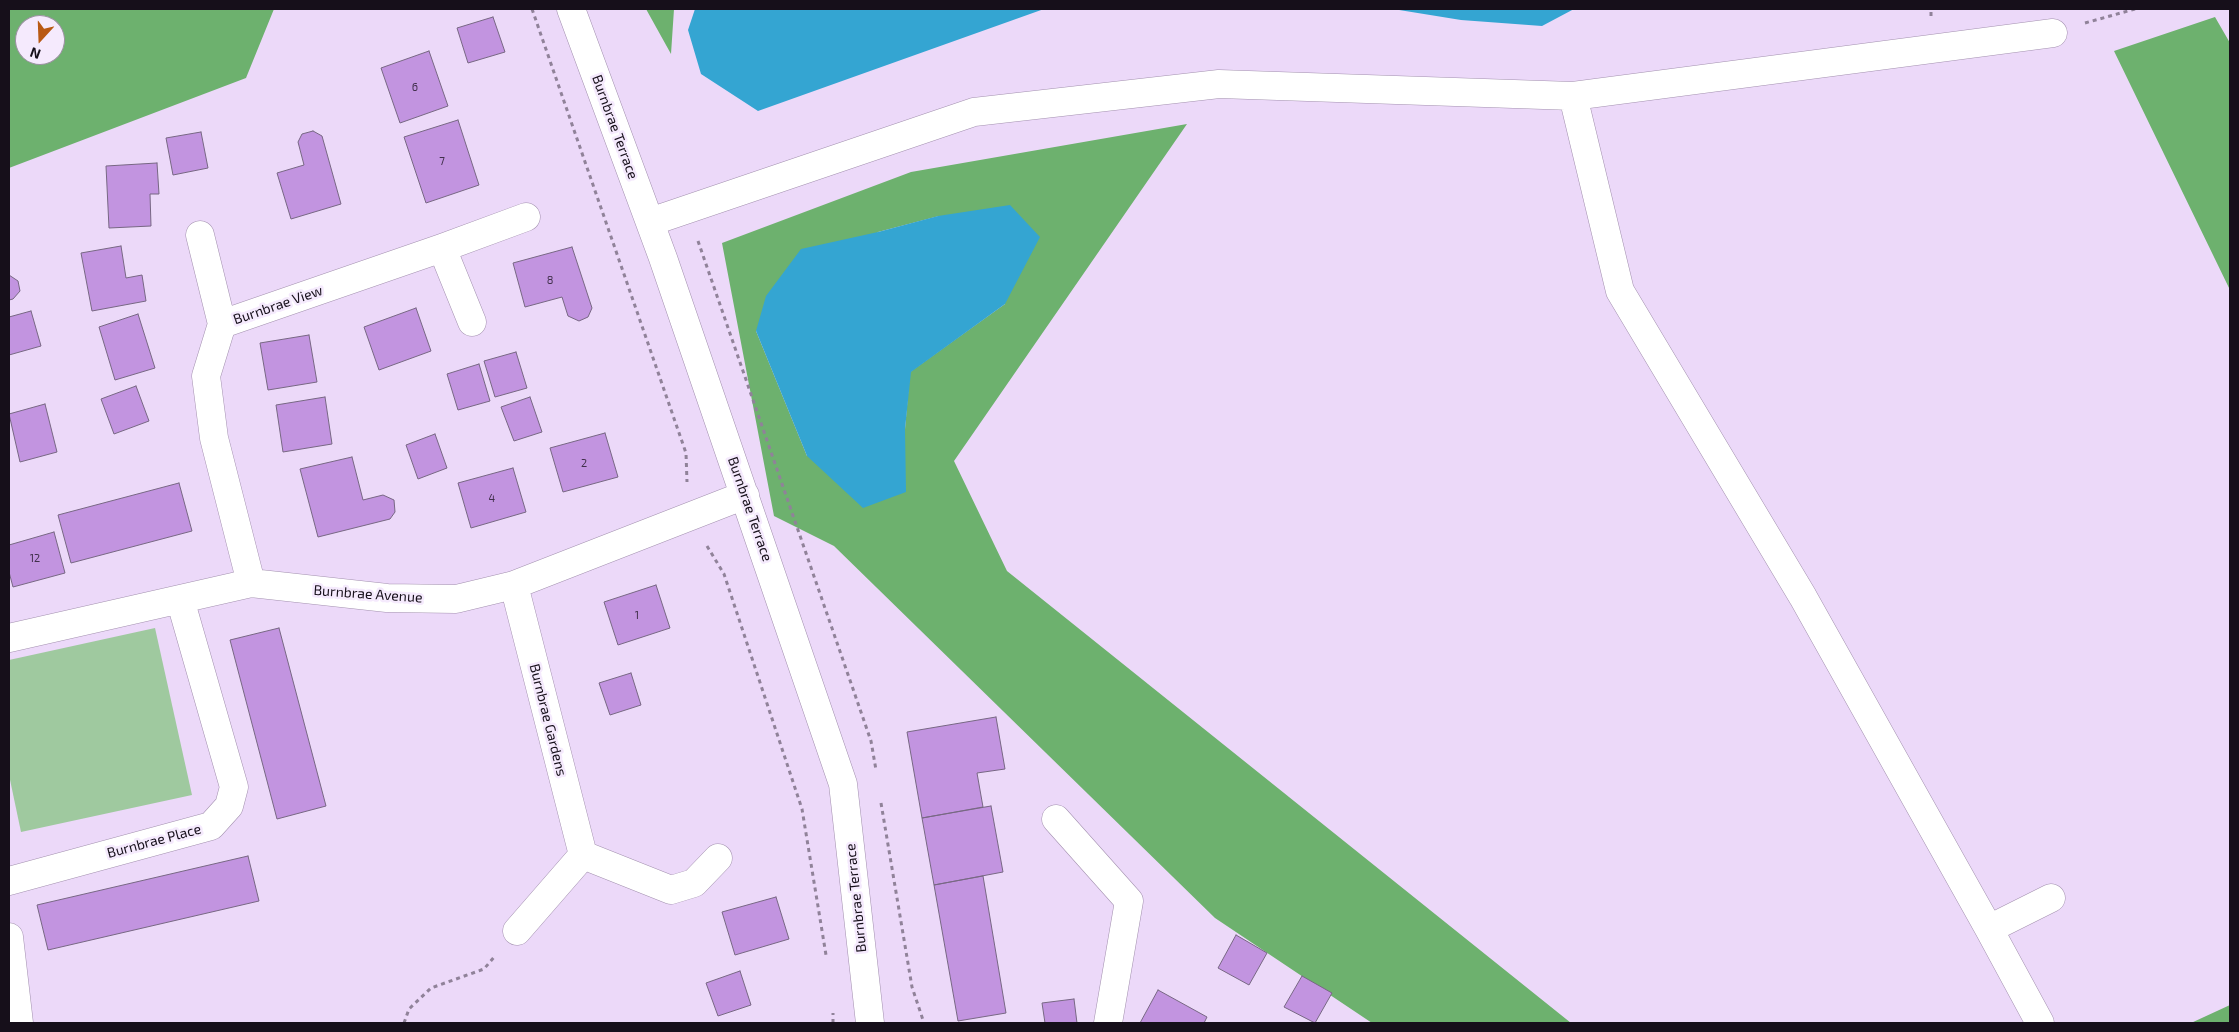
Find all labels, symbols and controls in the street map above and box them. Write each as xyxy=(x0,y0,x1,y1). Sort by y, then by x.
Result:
north arrow xyxy=(15,15,65,65)
text: N xyxy=(27,44,43,63)
street label: Burnbrae Terrace xyxy=(588,73,642,181)
house number: 6 xyxy=(412,80,418,94)
house number: 7 xyxy=(439,154,445,168)
house number: 8 xyxy=(547,273,553,287)
street label: Burnbrae View xyxy=(231,282,325,328)
street label: Burnbrae Terrace xyxy=(724,454,776,564)
house number: 2 xyxy=(581,456,587,470)
house number: 4 xyxy=(489,491,495,505)
house number: 12 xyxy=(30,551,40,565)
street label: Burnbrae Avenue xyxy=(313,582,423,606)
house number: 1 xyxy=(635,608,639,622)
street label: Burnbrae Gardens xyxy=(526,662,570,778)
street label: Burnbrae Place xyxy=(105,820,203,862)
street label: Burnbrae Terrace xyxy=(842,843,870,953)

